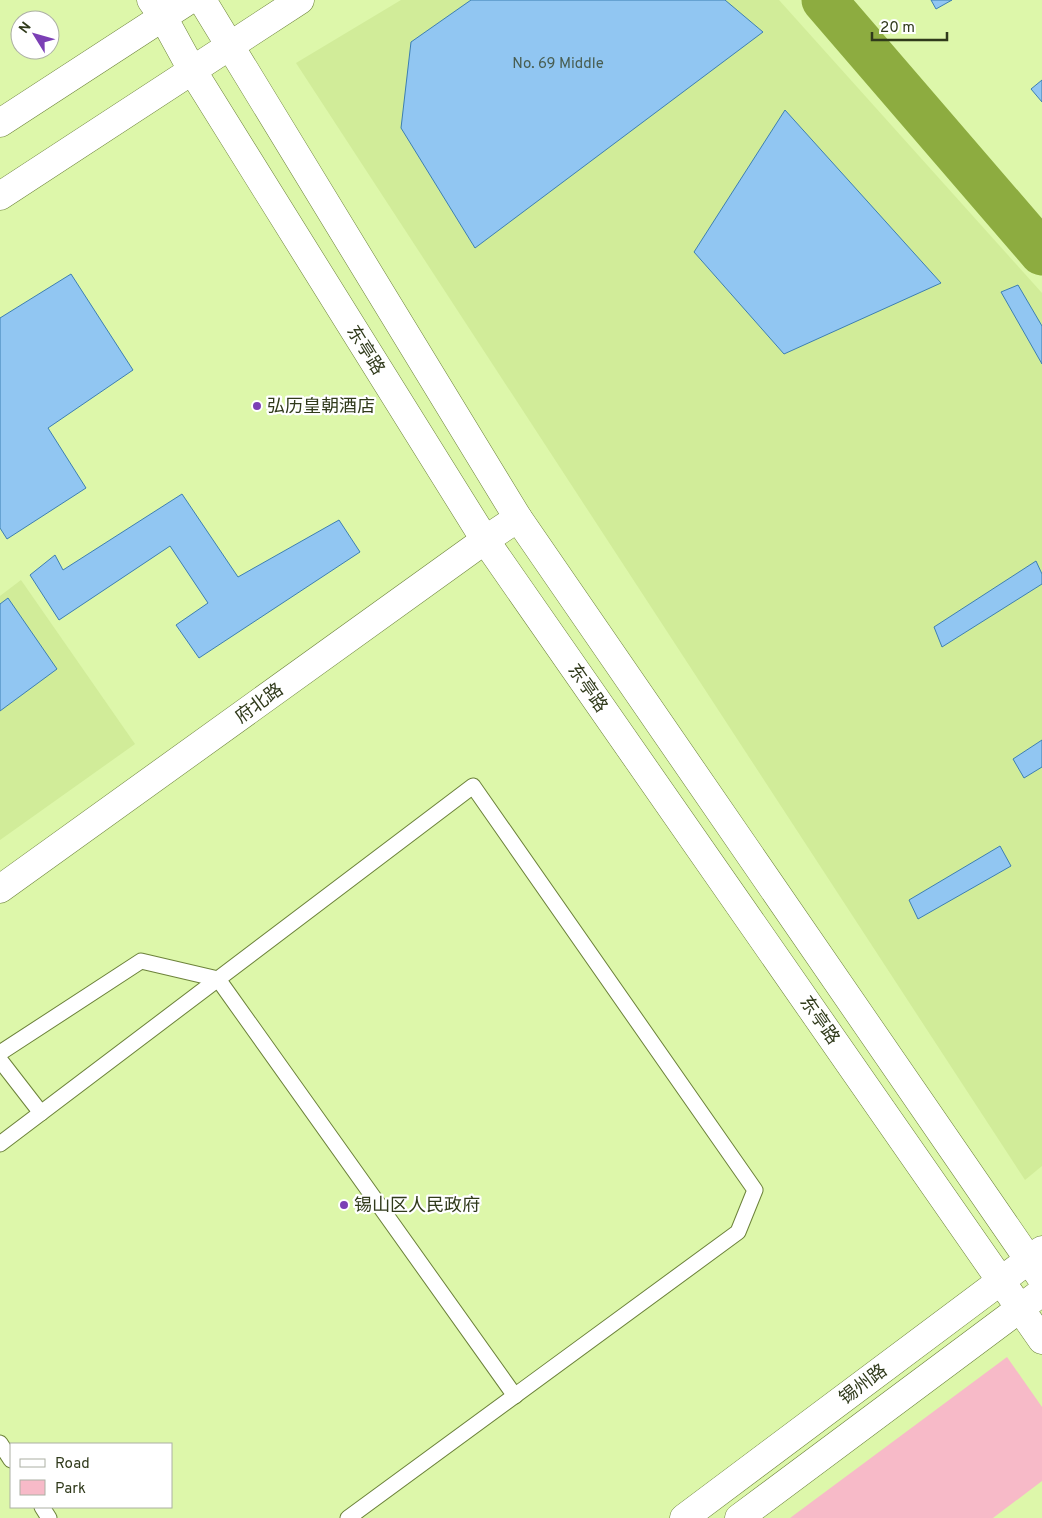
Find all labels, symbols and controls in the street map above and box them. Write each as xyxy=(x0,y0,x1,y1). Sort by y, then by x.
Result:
north arrow xyxy=(10,10,60,60)
scale bar xyxy=(872,10,947,42)
text: N xyxy=(16,19,36,37)
text: 20 m xyxy=(880,19,915,38)
house number: No. 69 Middle xyxy=(512,55,604,74)
street label: 东亭路 xyxy=(341,322,389,380)
place label: 弘历皇朝酒店 xyxy=(267,396,375,419)
marker: 弘历皇朝酒店 xyxy=(251,400,263,412)
street label: 东亭路 xyxy=(562,660,612,718)
street label: 府北路 xyxy=(231,679,288,729)
street label: 东亭路 xyxy=(794,992,844,1050)
place label: 锡山区人民政府 xyxy=(354,1195,480,1218)
marker: 锡山区人民政府 xyxy=(338,1199,350,1211)
street label: 锡州路 xyxy=(835,1360,892,1411)
legend xyxy=(10,1443,172,1508)
text: Road xyxy=(55,1455,90,1474)
text: Park xyxy=(55,1480,86,1499)

